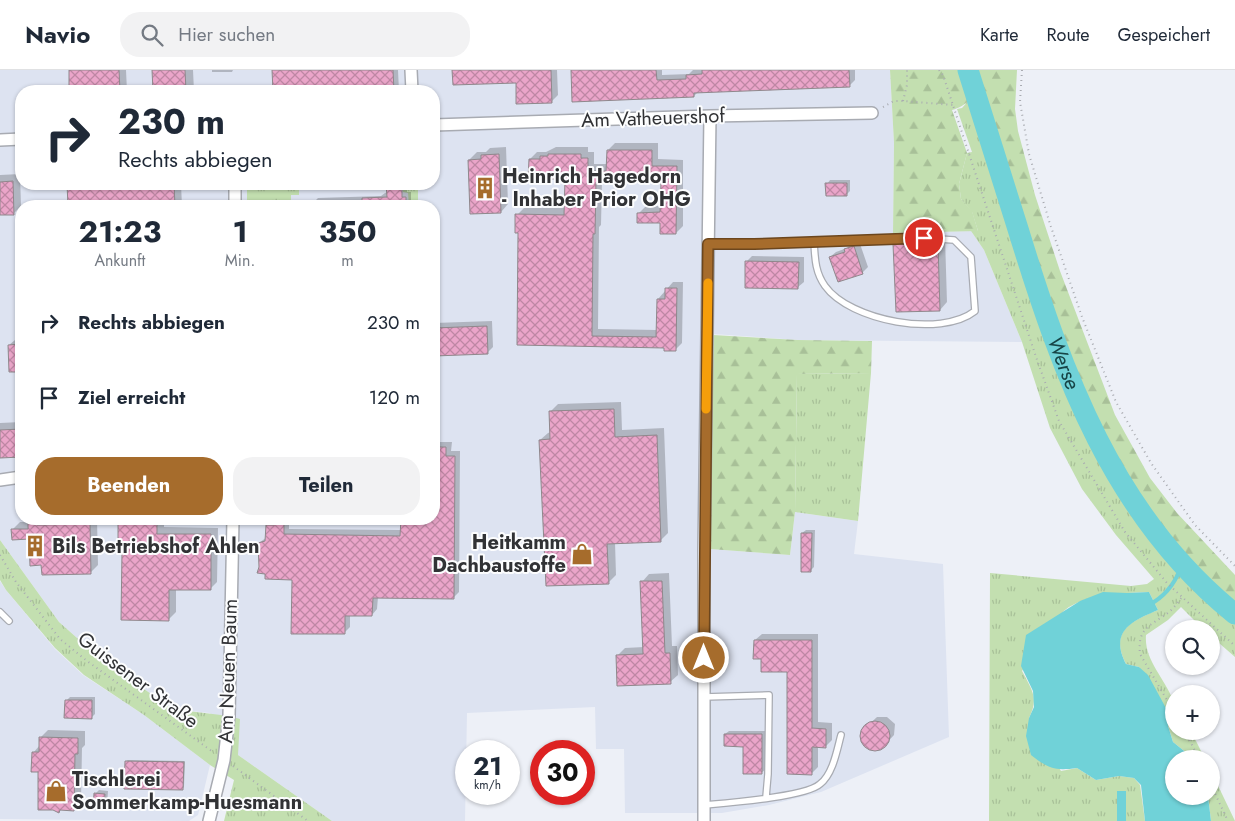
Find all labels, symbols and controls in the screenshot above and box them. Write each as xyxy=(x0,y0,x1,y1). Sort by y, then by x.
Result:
search box xyxy=(120,12,470,57)
text: Navio xyxy=(25,17,90,52)
icon: search xyxy=(138,21,166,49)
text: Hier suchen xyxy=(178,21,275,48)
text: Karte xyxy=(980,22,1019,48)
text: Route xyxy=(1047,22,1089,48)
text: Gespeichert xyxy=(1117,22,1210,48)
text: 230 m xyxy=(118,97,225,147)
street label: Am Vatheuershof xyxy=(580,101,727,135)
icon: right xyxy=(35,105,100,170)
text: Rechts abbiegen xyxy=(118,143,273,175)
place label: Heinrich Hagedorn - Inhaber Prior OHG xyxy=(502,162,691,214)
building icon: Heinrich Hagedorn - Inhaber Prior OHG xyxy=(472,175,498,201)
text: 21:23 xyxy=(78,210,161,253)
text: 1 xyxy=(232,210,248,253)
text: 350 xyxy=(319,210,377,253)
pin xyxy=(903,217,945,259)
icon: arrive xyxy=(910,224,938,252)
text: Ankunft xyxy=(94,249,145,272)
text: Min. xyxy=(225,249,255,272)
text: m xyxy=(341,249,354,272)
icon: right xyxy=(35,309,63,337)
text: Rechts abbiegen xyxy=(78,309,225,336)
text: 230 m xyxy=(367,309,420,336)
water label: Werse xyxy=(1040,332,1088,394)
icon: arrive xyxy=(35,384,63,412)
text: Ziel erreicht xyxy=(78,384,185,411)
text: 120 m xyxy=(369,384,420,411)
button: Beenden xyxy=(35,457,223,515)
button: Teilen xyxy=(233,457,420,515)
place label: Heitkamm Dachbaustoffe xyxy=(432,528,566,580)
place label: Bils Betriebshof Ahlen xyxy=(52,532,260,561)
building icon: Bils Betriebshof Ahlen xyxy=(22,533,48,559)
shop icon: Heitkamm Dachbaustoffe xyxy=(569,541,595,567)
street label: Am Neuen Baum xyxy=(211,598,245,744)
map controls xyxy=(1165,620,1220,805)
button: search xyxy=(1165,620,1220,675)
street label: Guissener Straße xyxy=(71,625,205,735)
position arrow xyxy=(677,631,729,683)
button: + xyxy=(1165,685,1220,740)
speed limit sign: 30 xyxy=(530,740,595,805)
text: 21 xyxy=(473,748,502,784)
button: − xyxy=(1165,750,1220,805)
place label: Tischlerei Sommerkamp-Huesmann xyxy=(72,765,302,817)
text: km/h xyxy=(474,776,501,794)
shop icon: Tischlerei Sommerkamp-Huesmann xyxy=(43,778,69,804)

